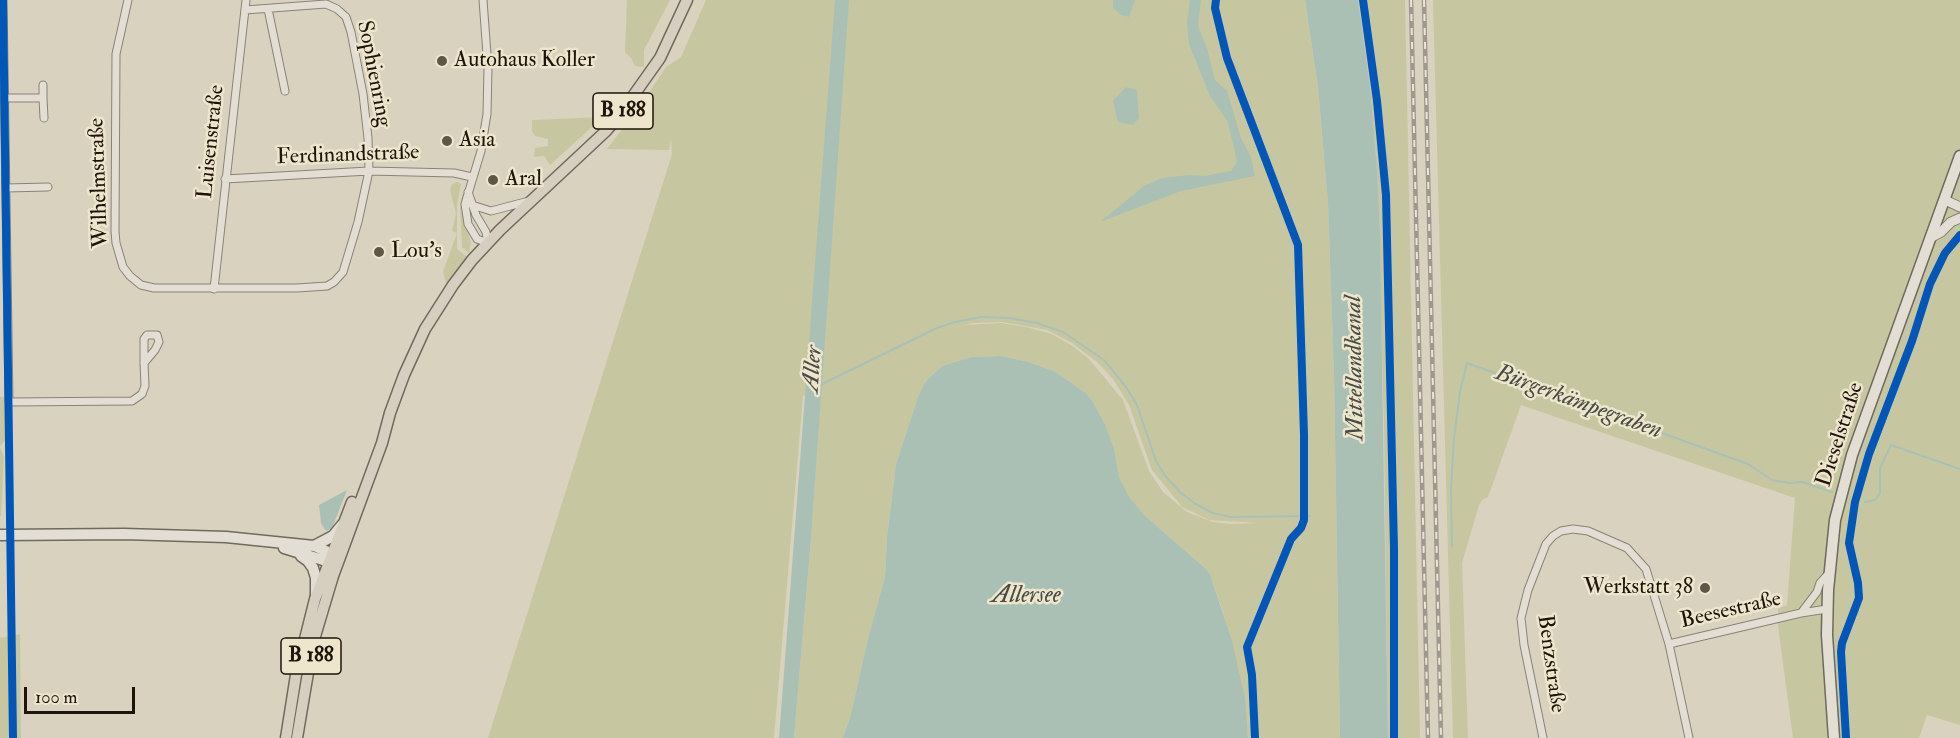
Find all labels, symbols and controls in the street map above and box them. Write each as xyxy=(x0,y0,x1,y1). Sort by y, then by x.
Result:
street label: Sophienring xyxy=(350,19,396,129)
place label: Autohaus Koller xyxy=(454,48,595,74)
marker: Autohaus Koller xyxy=(435,54,449,68)
street label: Luisenstraße xyxy=(193,84,231,200)
road number: B 188 xyxy=(593,93,653,129)
street label: Wilhelmstraße xyxy=(85,117,115,249)
place label: Asia xyxy=(459,128,495,154)
marker: Asia xyxy=(440,134,454,148)
street label: Ferdinandstraße xyxy=(276,140,420,172)
place label: Aral xyxy=(505,167,542,193)
marker: Aral xyxy=(486,173,500,187)
place label: Lou's xyxy=(391,239,442,265)
marker: Lou's xyxy=(372,245,386,259)
water label: Mittellandkanal xyxy=(1340,295,1372,441)
water label: Aller xyxy=(798,345,830,393)
water label: Bürgerkämpegraben xyxy=(1491,360,1665,446)
street label: Dieselstraße xyxy=(1812,379,1870,491)
place label: Werkstatt 38 xyxy=(1584,575,1693,601)
marker: Werkstatt 38 xyxy=(1698,581,1712,595)
water label: Allersee xyxy=(991,583,1061,611)
street label: Beesestraße xyxy=(1678,587,1784,635)
street label: Benzstraße xyxy=(1530,613,1570,715)
road number: B 188 xyxy=(281,638,341,674)
scale bar xyxy=(27,675,138,713)
text: 100 m xyxy=(35,686,78,709)

